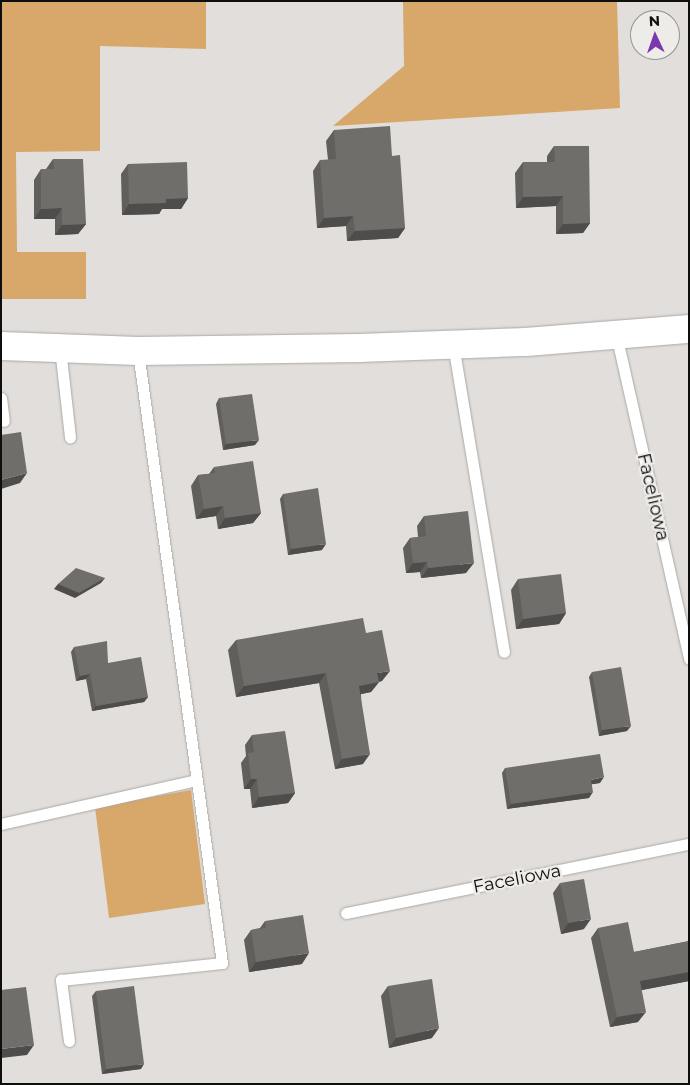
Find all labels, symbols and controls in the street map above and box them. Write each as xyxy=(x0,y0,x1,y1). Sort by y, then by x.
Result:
north arrow xyxy=(630,10,680,60)
text: N xyxy=(648,12,660,30)
street label: Faceliowa xyxy=(632,451,674,543)
street label: Faceliowa xyxy=(471,860,563,898)

